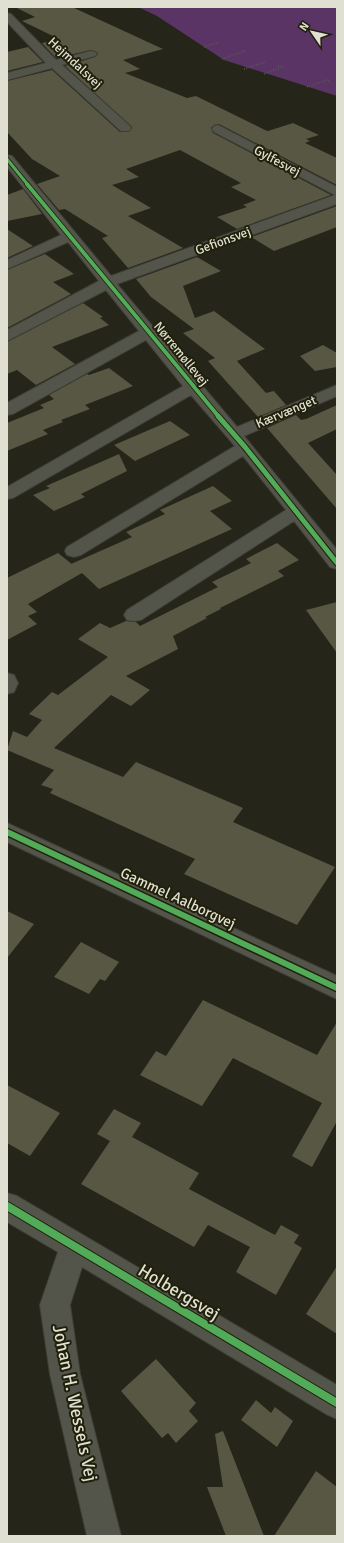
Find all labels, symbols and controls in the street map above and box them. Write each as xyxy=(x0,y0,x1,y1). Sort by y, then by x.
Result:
north arrow xyxy=(292,12,332,52)
text: N xyxy=(297,20,312,33)
street label: Hejmdalsvej xyxy=(45,34,105,92)
street label: Gylfesvej xyxy=(251,142,303,180)
street label: Gefionsvej xyxy=(193,224,253,258)
street label: Nørremøllevej xyxy=(150,319,212,389)
street label: Kærvænget xyxy=(253,392,319,432)
street label: Gammel Aalborgvej xyxy=(118,863,238,933)
street label: Holbergsvej xyxy=(134,1259,224,1325)
street label: Johan H. Wessels Vej xyxy=(48,1323,102,1483)

